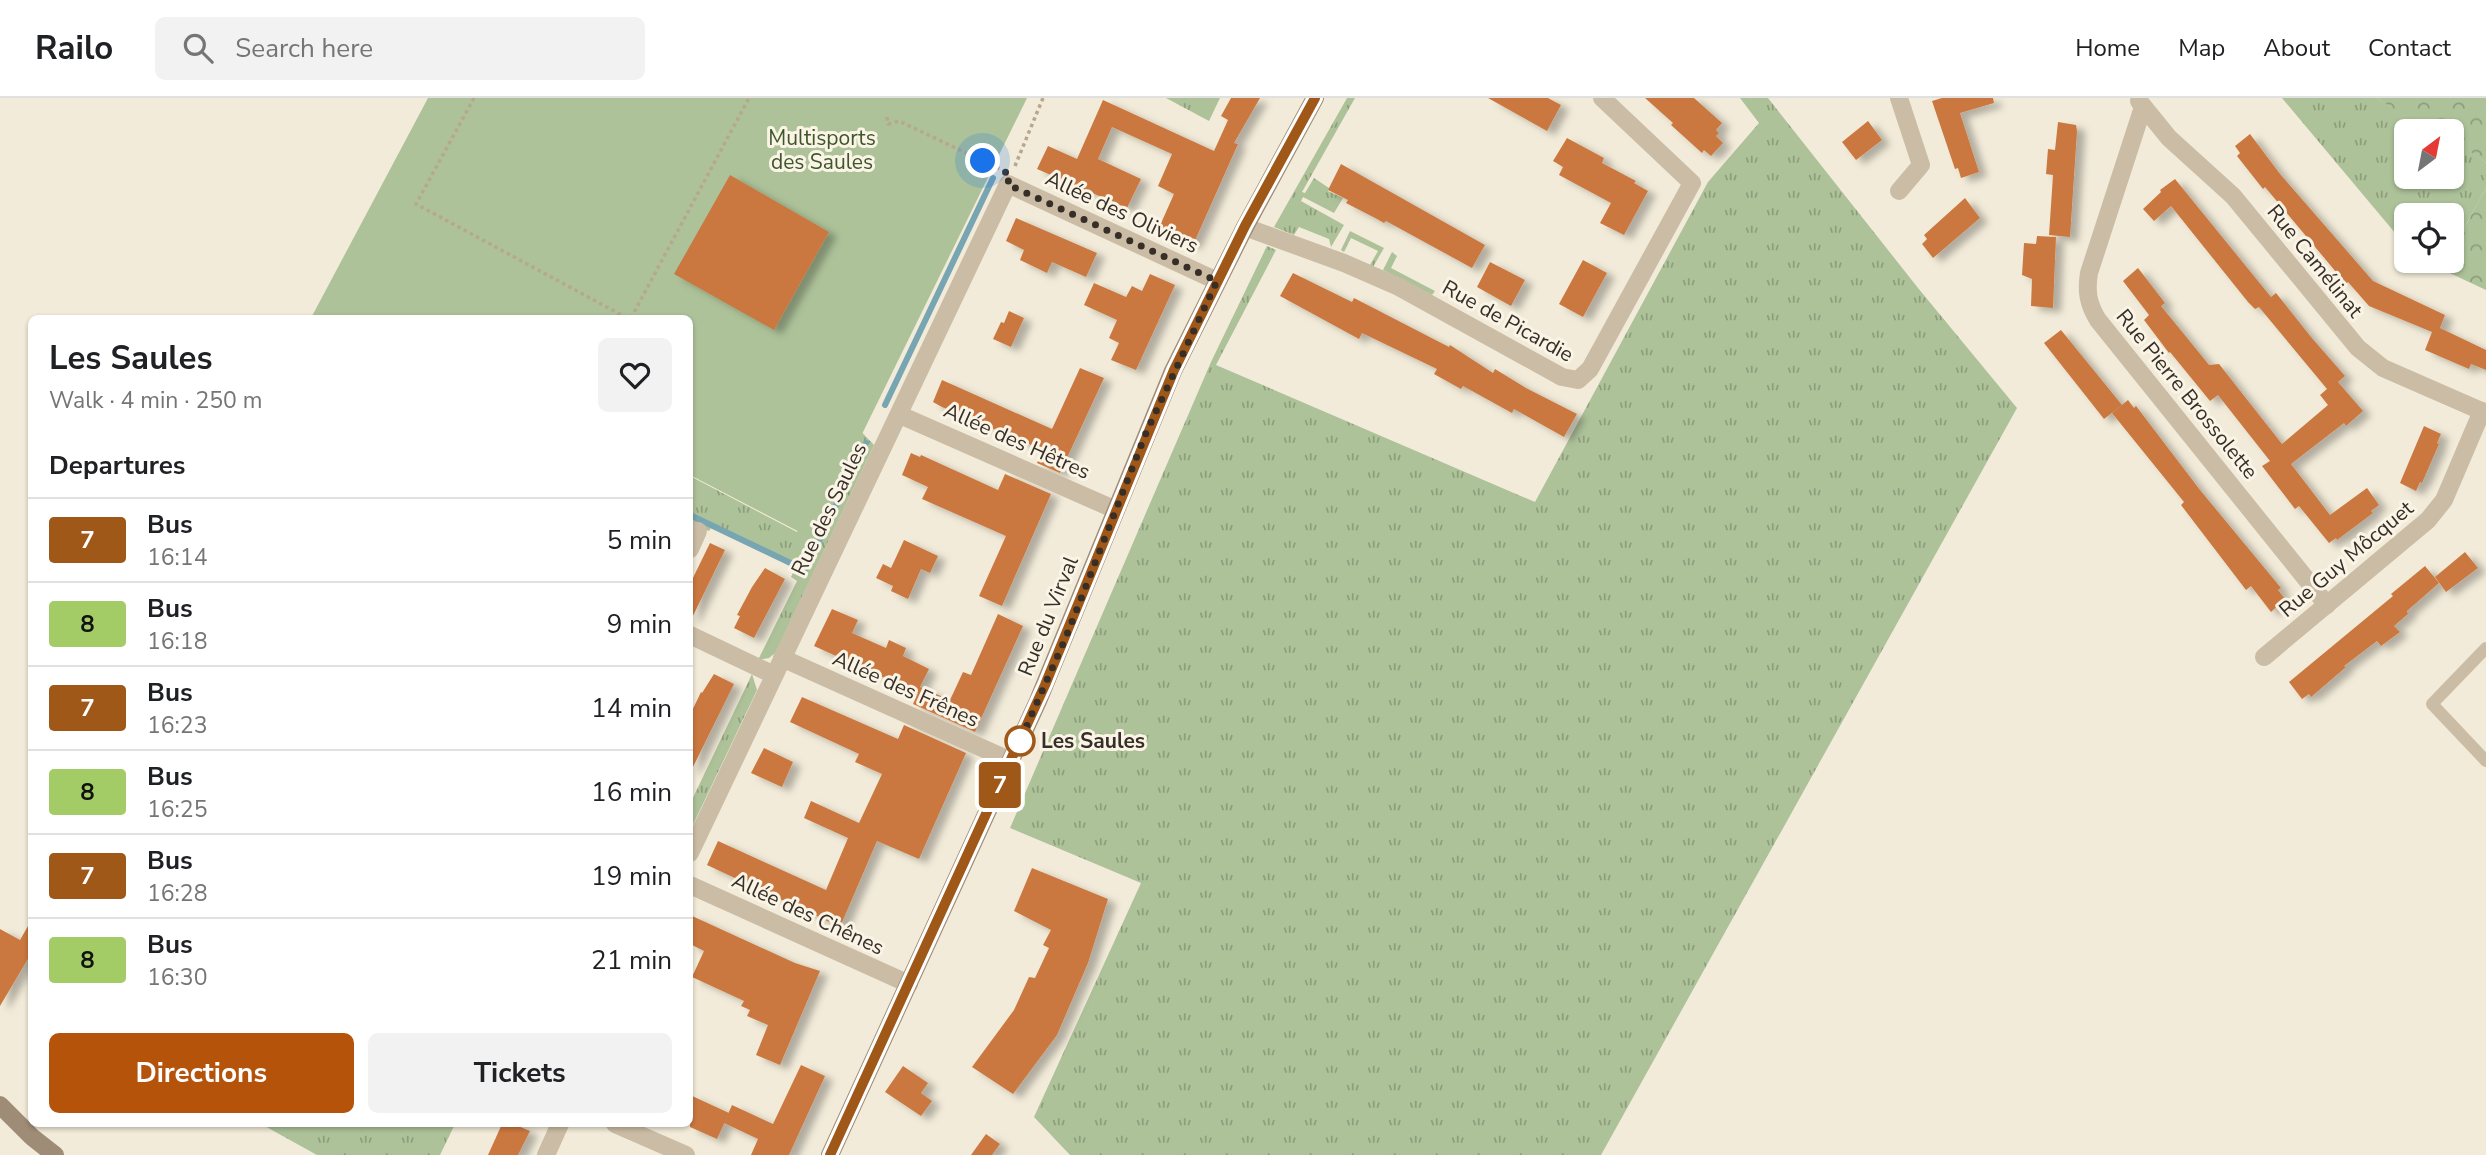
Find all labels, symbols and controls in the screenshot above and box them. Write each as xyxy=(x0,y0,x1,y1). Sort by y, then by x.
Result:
search box xyxy=(155,17,645,80)
text: Railo xyxy=(35,26,113,71)
icon: search xyxy=(179,29,217,67)
text: Search here xyxy=(235,31,373,66)
text: Home xyxy=(2075,32,2140,64)
text: Map xyxy=(2178,32,2225,64)
text: About xyxy=(2263,32,2330,64)
text: Contact xyxy=(2368,32,2451,64)
north arrow xyxy=(2394,119,2464,189)
map controls xyxy=(2394,119,2464,273)
park label: Multisports des Saules xyxy=(768,124,876,176)
your location xyxy=(965,143,1000,178)
street label: Allée des Oliviers xyxy=(1041,164,1203,260)
street label: Rue Camélinat xyxy=(2261,199,2370,324)
button: locate xyxy=(2394,203,2464,273)
street label: Rue de Picardie xyxy=(1437,273,1579,369)
street label: Rue Pierre Brossolette xyxy=(2110,303,2264,485)
text: Les Saules xyxy=(49,336,213,381)
button: heart xyxy=(598,338,672,412)
text: Walk · 4 min · 250 m xyxy=(49,385,262,416)
street label: Allée des Hêtres xyxy=(939,396,1095,486)
street label: Rue des Saules xyxy=(785,438,873,580)
text: Departures xyxy=(49,448,185,483)
street label: Rue Guy Môcquet xyxy=(2273,494,2420,623)
text: Bus xyxy=(147,507,193,542)
text: 5 min xyxy=(607,523,672,558)
text: 7 xyxy=(80,524,95,556)
text: 16:14 xyxy=(147,542,207,573)
street label: Rue du Virval xyxy=(1011,551,1085,680)
text: Bus xyxy=(147,591,193,626)
text: 9 min xyxy=(607,607,672,642)
text: 8 xyxy=(80,608,95,640)
text: 16:18 xyxy=(147,626,207,657)
street label: Allée des Frênes xyxy=(828,644,984,734)
text: Bus xyxy=(147,675,193,710)
text: 14 min xyxy=(591,691,672,726)
text: 7 xyxy=(80,692,95,724)
text: 16:23 xyxy=(147,710,207,741)
marker: Les Saules xyxy=(1005,726,1035,756)
place label: Les Saules xyxy=(1041,727,1145,755)
text: Bus xyxy=(147,759,193,794)
line badge: 7 xyxy=(977,762,1023,808)
text: 7 xyxy=(993,769,1007,801)
text: 16 min xyxy=(591,775,672,810)
text: 8 xyxy=(80,776,95,808)
text: 16:25 xyxy=(147,794,207,825)
text: Bus xyxy=(147,843,193,878)
text: 19 min xyxy=(591,859,672,894)
text: 7 xyxy=(80,860,95,892)
street label: Allée des Chênes xyxy=(727,867,889,961)
text: 16:28 xyxy=(147,878,207,909)
text: Bus xyxy=(147,927,193,962)
text: 21 min xyxy=(591,943,672,978)
text: 8 xyxy=(80,944,95,976)
text: 16:30 xyxy=(147,962,207,993)
button: Directions xyxy=(49,1033,354,1113)
button: Tickets xyxy=(368,1033,672,1113)

